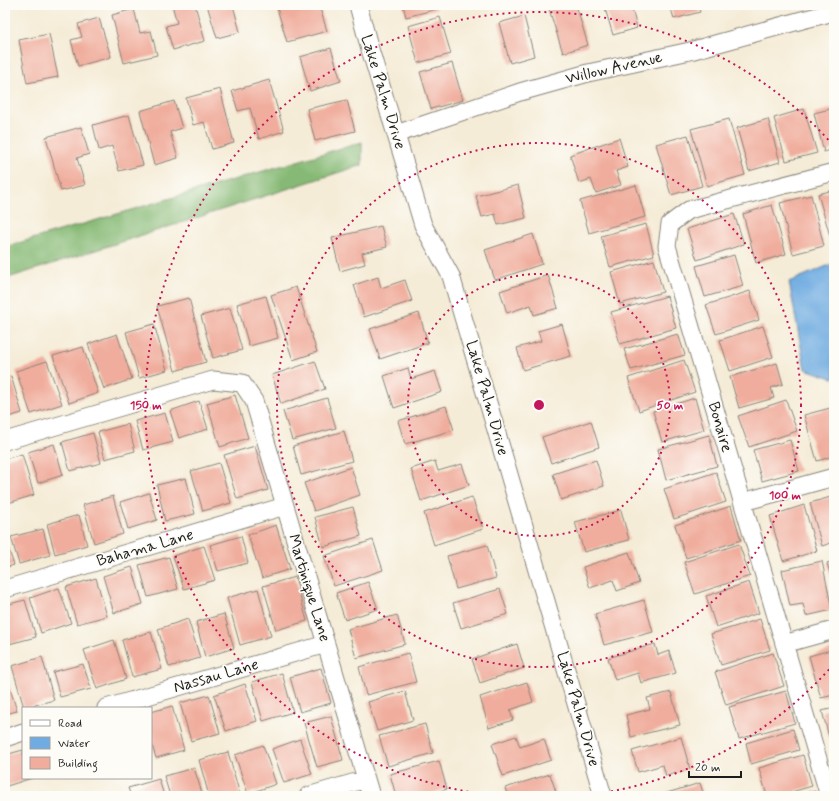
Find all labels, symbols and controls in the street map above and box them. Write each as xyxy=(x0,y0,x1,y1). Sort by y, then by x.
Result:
street label: Lake Palm Drive xyxy=(356,32,410,152)
street label: Willow Avenue xyxy=(563,47,665,89)
street label: Lake Palm Drive xyxy=(461,338,513,458)
text: 150 m xyxy=(130,398,162,414)
centre of rings xyxy=(532,398,546,412)
text: 50 m xyxy=(657,398,684,414)
street label: Bonaire xyxy=(703,399,737,455)
text: 100 m xyxy=(769,488,802,504)
street label: Bahama Lane xyxy=(94,524,196,572)
street label: Martinique Lane xyxy=(283,532,335,644)
street label: Lake Palm Drive xyxy=(552,649,604,769)
street label: Nassau Lane xyxy=(171,654,261,698)
legend xyxy=(22,707,152,779)
text: Road xyxy=(58,716,82,732)
text: Water xyxy=(58,736,90,752)
scale bar xyxy=(689,753,741,779)
text: Building xyxy=(58,756,98,773)
text: 20 m xyxy=(695,760,721,776)

